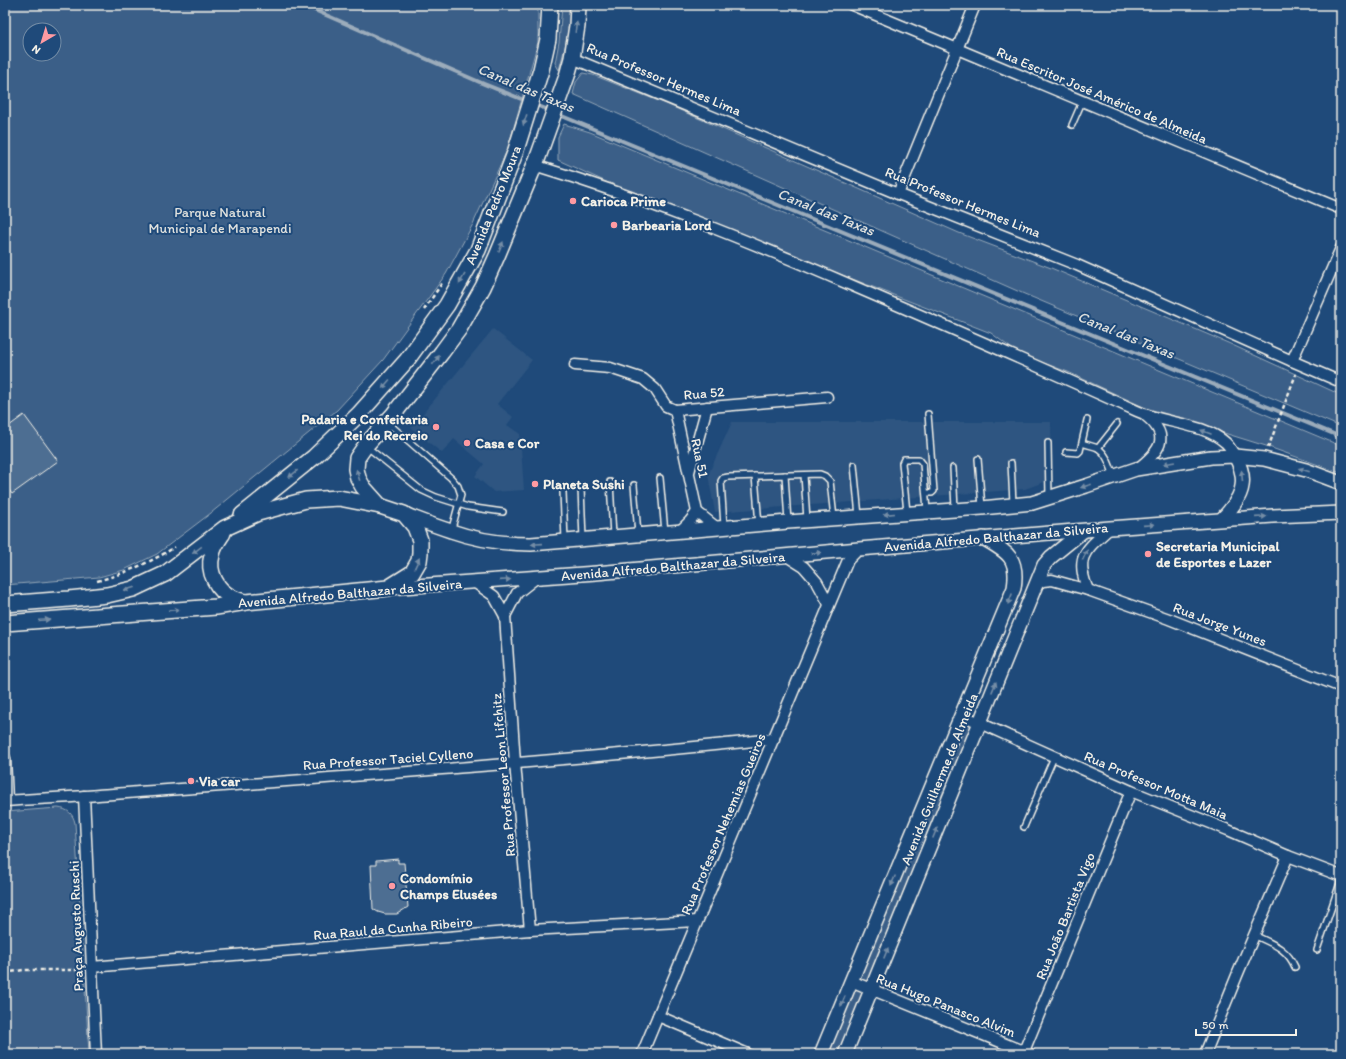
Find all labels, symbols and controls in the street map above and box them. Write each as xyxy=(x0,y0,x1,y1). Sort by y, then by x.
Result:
one-way arrow xyxy=(573,21,580,33)
north arrow xyxy=(22,22,62,62)
street label: Rua Professor Hermes Lima xyxy=(584,39,744,120)
text: N xyxy=(29,42,43,57)
street label: Rua Escritor José Américo de Almeida xyxy=(994,43,1210,148)
water label: Canal das Taxas xyxy=(475,60,578,117)
one-way arrow xyxy=(522,114,528,126)
street label: Avenida Pedro Moura xyxy=(462,143,525,267)
street label: Rua Professor Hermes Lima xyxy=(882,163,1044,242)
water label: Canal das Taxas xyxy=(775,184,878,240)
place label: Carioca Prime xyxy=(581,193,666,210)
marker: Carioca Prime xyxy=(568,196,578,206)
park label: Parque Natural Municipal de Marapendi xyxy=(148,204,292,237)
place label: Barbearia Lord xyxy=(622,217,712,234)
marker: Barbearia Lord xyxy=(609,220,619,230)
one-way arrow xyxy=(498,241,504,253)
one-way arrow xyxy=(458,273,465,285)
water label: Canal das Taxas xyxy=(1075,307,1178,363)
one-way arrow xyxy=(432,354,440,365)
one-way arrow xyxy=(382,379,391,389)
street label: Rua 52 xyxy=(683,383,726,404)
place label: Padaria e Confeitaria Rei do Recreio xyxy=(301,411,428,444)
marker: Padaria e Confeitaria Rei do Recreio xyxy=(431,422,441,432)
one-way arrow xyxy=(1200,428,1212,434)
place label: Casa e Cor xyxy=(475,435,540,452)
street label: Rua 51 xyxy=(687,437,712,480)
marker: Casa e Cor xyxy=(462,438,472,448)
one-way arrow xyxy=(1163,461,1175,467)
one-way arrow xyxy=(1298,467,1310,473)
one-way arrow xyxy=(355,469,361,481)
one-way arrow xyxy=(287,470,298,479)
one-way arrow xyxy=(1239,470,1245,482)
place label: Planeta Sushi xyxy=(543,476,625,493)
marker: Planeta Sushi xyxy=(530,479,540,489)
one-way arrow xyxy=(1080,484,1092,490)
one-way arrow xyxy=(883,511,895,518)
one-way arrow xyxy=(1255,513,1267,520)
street label: Avenida Alfredo Balthazar da Silveira xyxy=(883,519,1109,556)
one-way arrow xyxy=(1143,522,1155,528)
place label: Secretaria Municipal de Esportes e Lazer xyxy=(1156,538,1280,571)
one-way arrow xyxy=(531,540,543,547)
one-way arrow xyxy=(192,545,203,554)
street label: Avenida Alfredo Balthazar da Silveira xyxy=(560,548,786,585)
one-way arrow xyxy=(810,549,822,556)
one-way arrow xyxy=(1082,549,1088,561)
marker: Secretaria Municipal de Esportes e Lazer xyxy=(1143,549,1153,559)
one-way arrow xyxy=(414,558,420,569)
street label: Avenida Alfredo Balthazar da Silveira xyxy=(237,575,463,612)
one-way arrow xyxy=(499,577,511,584)
one-way arrow xyxy=(123,586,135,592)
one-way arrow xyxy=(1006,593,1012,605)
street label: Rua Jorge Yunes xyxy=(1171,599,1269,650)
one-way arrow xyxy=(167,606,180,613)
one-way arrow xyxy=(38,616,50,623)
one-way arrow xyxy=(991,681,997,693)
street label: Avenida Guilherme de Almeida xyxy=(897,691,982,868)
street label: Rua Professor Leon Lifchitz xyxy=(488,692,519,857)
street label: Rua Professor Nehemias Gueiros xyxy=(677,731,770,918)
street label: Rua Professor Taciel Cylleno xyxy=(302,745,474,774)
street label: Rua Professor Motta Maia xyxy=(1081,747,1231,824)
place label: Via car xyxy=(199,773,241,790)
marker: Via car xyxy=(186,776,196,786)
one-way arrow xyxy=(932,826,938,838)
street label: Rua João Bartista Vigo xyxy=(1032,850,1099,982)
street label: Praça Augusto Ruschi xyxy=(66,860,87,992)
place label: Condomínio Champs Elusées xyxy=(400,870,497,903)
one-way arrow xyxy=(890,875,896,887)
marker: Condomínio Champs Elusées xyxy=(387,881,397,891)
street label: Rua Raul da Cunha Ribeiro xyxy=(313,913,473,944)
one-way arrow xyxy=(883,947,889,959)
street label: Rua Hugo Panasco Alvim xyxy=(874,970,1018,1041)
one-way arrow xyxy=(840,995,846,1007)
scale bar xyxy=(1196,1011,1296,1037)
text: 50 m xyxy=(1202,1018,1228,1032)

